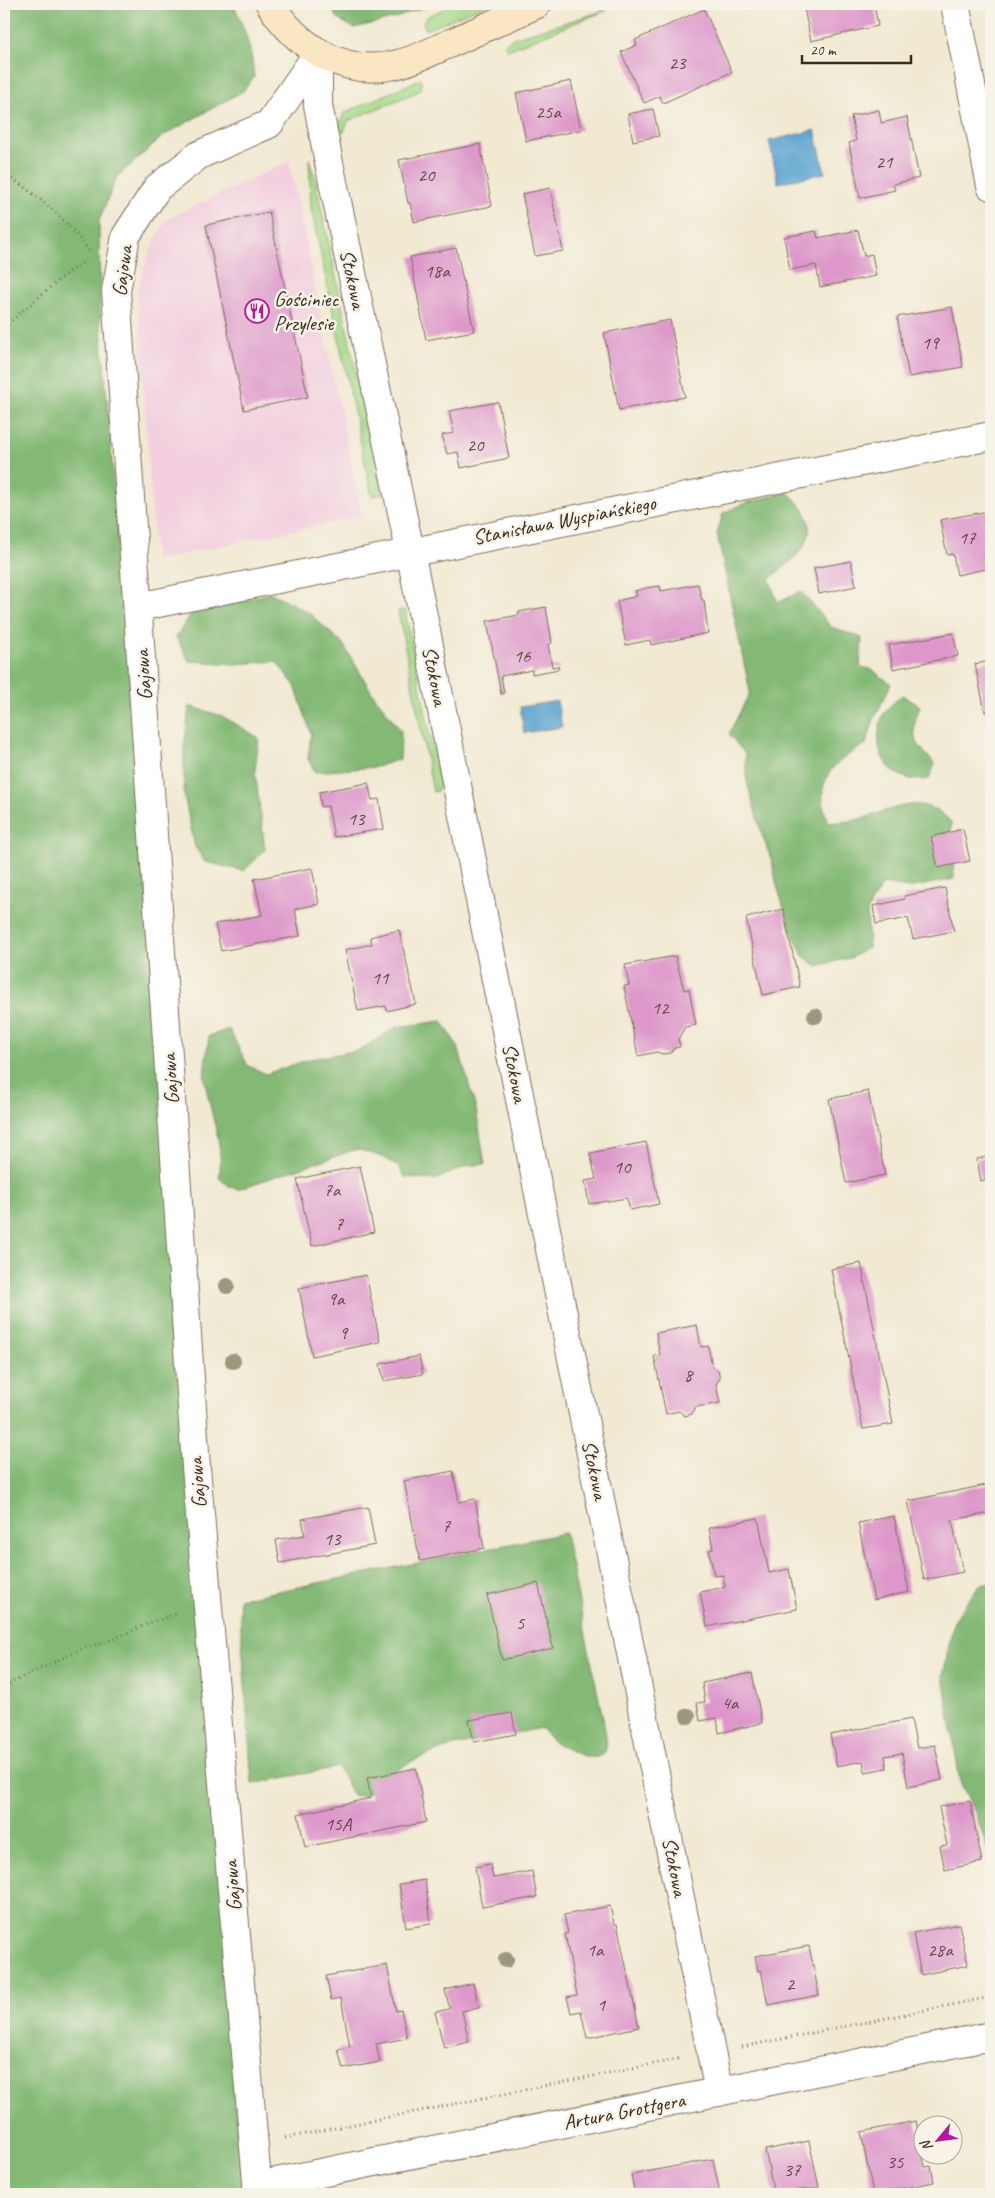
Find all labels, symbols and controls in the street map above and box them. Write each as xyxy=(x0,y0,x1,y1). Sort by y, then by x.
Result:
scale bar xyxy=(802,32,911,64)
text: 20 m xyxy=(810,41,837,60)
house number: 23 xyxy=(668,51,687,75)
house number: 25a xyxy=(535,100,562,124)
house number: 21 xyxy=(875,150,894,174)
house number: 20 xyxy=(417,163,436,187)
street label: Gajowa xyxy=(106,242,138,298)
street label: Stokowa xyxy=(334,247,372,313)
house number: 18a xyxy=(424,259,451,283)
place label: Gościniec Przylesie xyxy=(274,286,339,336)
restaurant icon: Gościniec Przylesie xyxy=(244,298,270,324)
house number: 19 xyxy=(921,331,940,355)
house number: 20 xyxy=(466,433,485,457)
street label: Stanisława Wyspiańskiego xyxy=(470,489,659,550)
house number: 17 xyxy=(958,526,977,550)
street label: Stokowa xyxy=(417,644,454,710)
house number: 16 xyxy=(513,644,532,668)
street label: Gajowa xyxy=(128,646,158,701)
house number: 13 xyxy=(347,807,366,831)
house number: 11 xyxy=(371,966,390,990)
house number: 12 xyxy=(651,996,670,1020)
street label: Stokowa xyxy=(497,1041,534,1107)
street label: Gajowa xyxy=(155,1050,185,1105)
house number: 10 xyxy=(613,1155,632,1179)
house number: 7a xyxy=(324,1178,342,1202)
house number: 7 xyxy=(335,1212,345,1236)
house number: 9a xyxy=(328,1287,346,1311)
house number: 9 xyxy=(339,1321,349,1345)
house number: 8 xyxy=(684,1363,695,1387)
street label: Stokowa xyxy=(576,1438,614,1504)
street label: Gajowa xyxy=(182,1454,212,1509)
house number: 7 xyxy=(442,1514,452,1538)
house number: 13 xyxy=(323,1527,342,1551)
house number: 5 xyxy=(516,1611,526,1635)
house number: 4a xyxy=(722,1691,740,1715)
house number: 15A xyxy=(325,1812,353,1836)
street label: Stokowa xyxy=(657,1835,694,1901)
street label: Gajowa xyxy=(217,1857,247,1912)
house number: 1a xyxy=(587,1938,605,1962)
house number: 28a xyxy=(927,1938,954,1962)
house number: 2 xyxy=(786,1972,796,1996)
house number: 1 xyxy=(597,1993,607,2017)
street label: Artura Grottgera xyxy=(561,2086,688,2136)
north arrow xyxy=(912,2116,962,2166)
text: N xyxy=(916,2136,937,2154)
house number: 35 xyxy=(886,2150,905,2174)
house number: 37 xyxy=(783,2158,802,2182)

